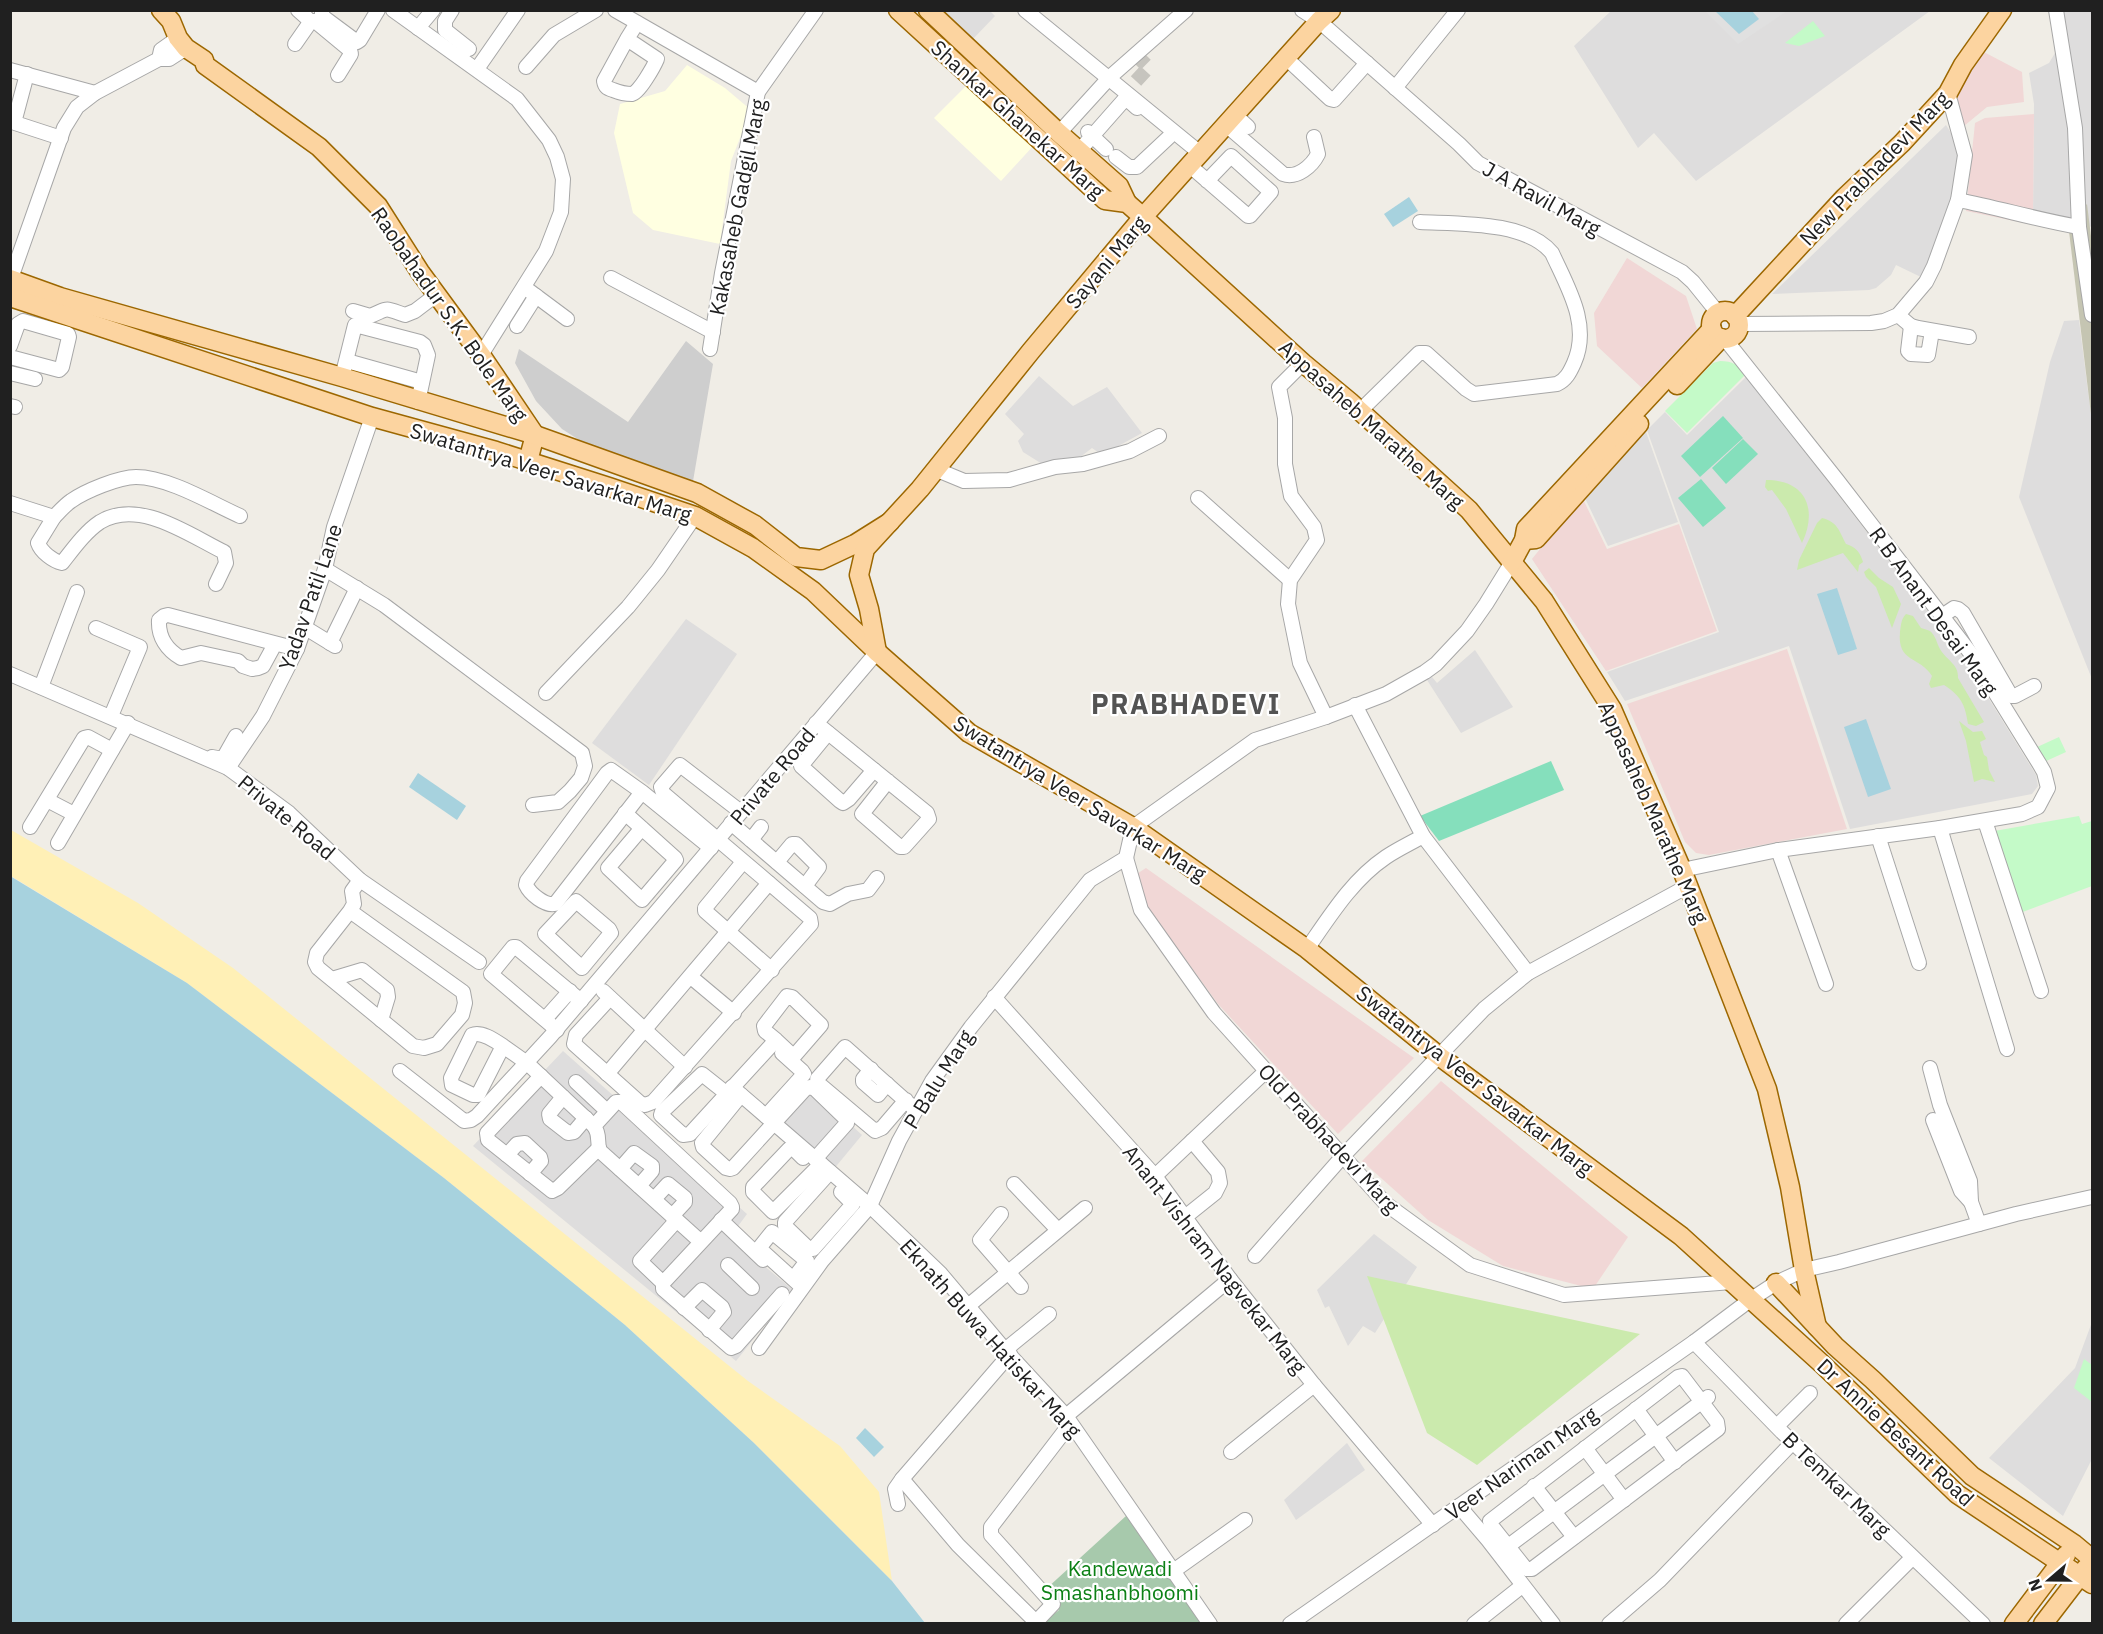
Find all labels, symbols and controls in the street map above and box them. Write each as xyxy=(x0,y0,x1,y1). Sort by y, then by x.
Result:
street label: Shankar Ghanekar Marg xyxy=(925,33,1111,205)
street label: New Prabhadevi Marg xyxy=(1793,85,1955,251)
street label: Kakasaheb Gadgil Marg xyxy=(702,96,772,318)
street label: J A Ravil Marg xyxy=(1478,154,1606,242)
street label: Raobahadur S.K. Bole Marg xyxy=(365,201,535,427)
street label: Sayani Marg xyxy=(1059,210,1153,314)
street label: Appasaheb Marathe Marg xyxy=(1273,333,1471,515)
street label: Swatantrya Veer Savarkar Marg xyxy=(407,416,695,528)
street label: Yadav Patil Lane xyxy=(272,520,348,674)
street label: R B Anant Desai Marg xyxy=(1863,521,2005,701)
district label: PRABHADEVI xyxy=(1091,686,1281,721)
street label: Appasaheb Marathe Marg xyxy=(1592,696,1716,928)
street label: Swatantrya Veer Savarkar Marg xyxy=(948,708,1212,888)
street label: Private Road xyxy=(723,721,821,831)
street label: Private Road xyxy=(232,768,342,866)
street label: Swatantrya Veer Savarkar Marg xyxy=(1351,979,1599,1181)
street label: P Balu Marg xyxy=(897,1024,979,1134)
street label: Old Prabhadevi Marg xyxy=(1252,1057,1406,1219)
street label: Anant Vishram Nagvekar Marg xyxy=(1117,1139,1313,1379)
street label: Eknath Buwa Hatiskar Marg xyxy=(894,1232,1088,1444)
street label: Dr Annie Besant Road xyxy=(1811,1352,1981,1512)
street label: Veer Nariman Marg xyxy=(1439,1400,1603,1526)
street label: B Temkar Marg xyxy=(1777,1425,1897,1543)
north arrow xyxy=(2019,1550,2079,1610)
park label: Kandewadi Smashanbhoomi xyxy=(1041,1554,1199,1606)
text: N xyxy=(2024,1576,2046,1594)

